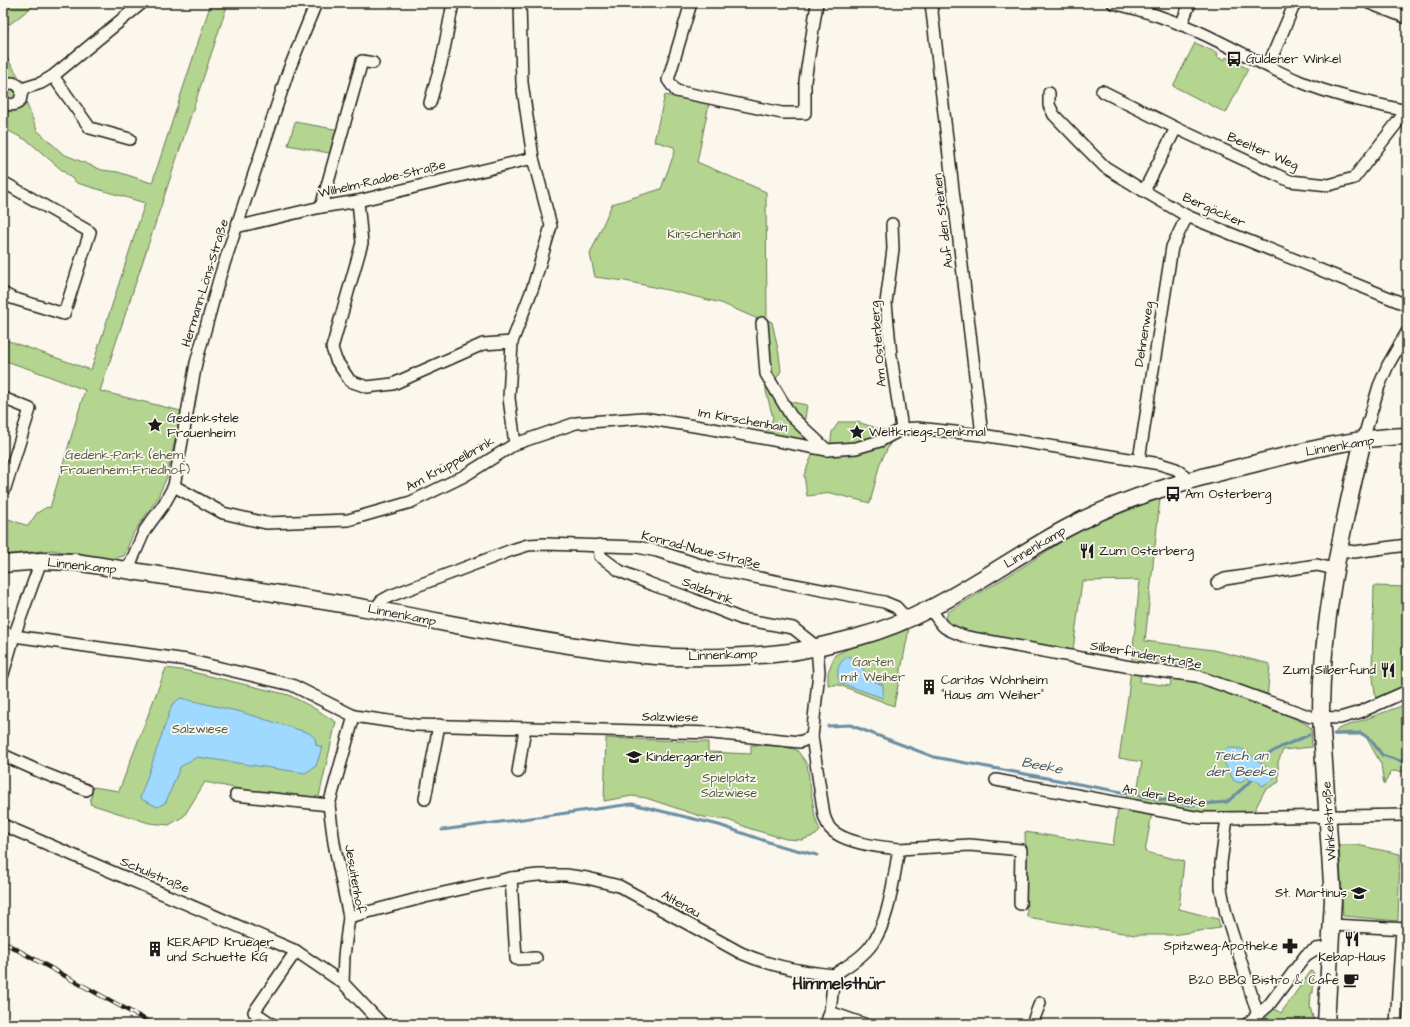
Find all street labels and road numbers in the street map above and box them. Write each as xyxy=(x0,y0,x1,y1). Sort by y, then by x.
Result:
street label: Beelter Weg xyxy=(1224,128,1302,175)
street label: Wilhelm-Raabe-Straße xyxy=(316,156,448,202)
street label: Auf den Steinen xyxy=(928,172,958,270)
street label: Bergäcker xyxy=(1179,188,1248,233)
street label: Hermann-Löns-Straße xyxy=(177,217,233,349)
street label: Am Osterberg xyxy=(865,300,892,388)
street label: Dehnenweg xyxy=(1130,300,1159,368)
street label: Im Kirschenhain xyxy=(697,403,790,437)
street label: Linnenkamp xyxy=(1304,431,1376,461)
street label: Am Knüppelbrink xyxy=(402,432,498,496)
street label: Linnenkamp xyxy=(1001,521,1069,573)
street label: Konrad-Naue-Straße xyxy=(639,526,763,574)
street label: Linnenkamp xyxy=(47,553,117,579)
street label: Salzbrink xyxy=(679,572,737,610)
street label: Linnenkamp xyxy=(366,600,438,630)
street label: Silberfinderstraße xyxy=(1089,636,1203,674)
street label: Linnenkamp xyxy=(688,645,758,665)
street label: Salzwiese xyxy=(642,708,698,726)
street label: An der Beeke xyxy=(1121,780,1207,812)
street label: Winkelstraße xyxy=(1317,781,1341,861)
street label: Jesuitenhof xyxy=(340,843,370,915)
street label: Schulstraße xyxy=(118,852,192,898)
street label: Altenau xyxy=(658,886,704,922)

